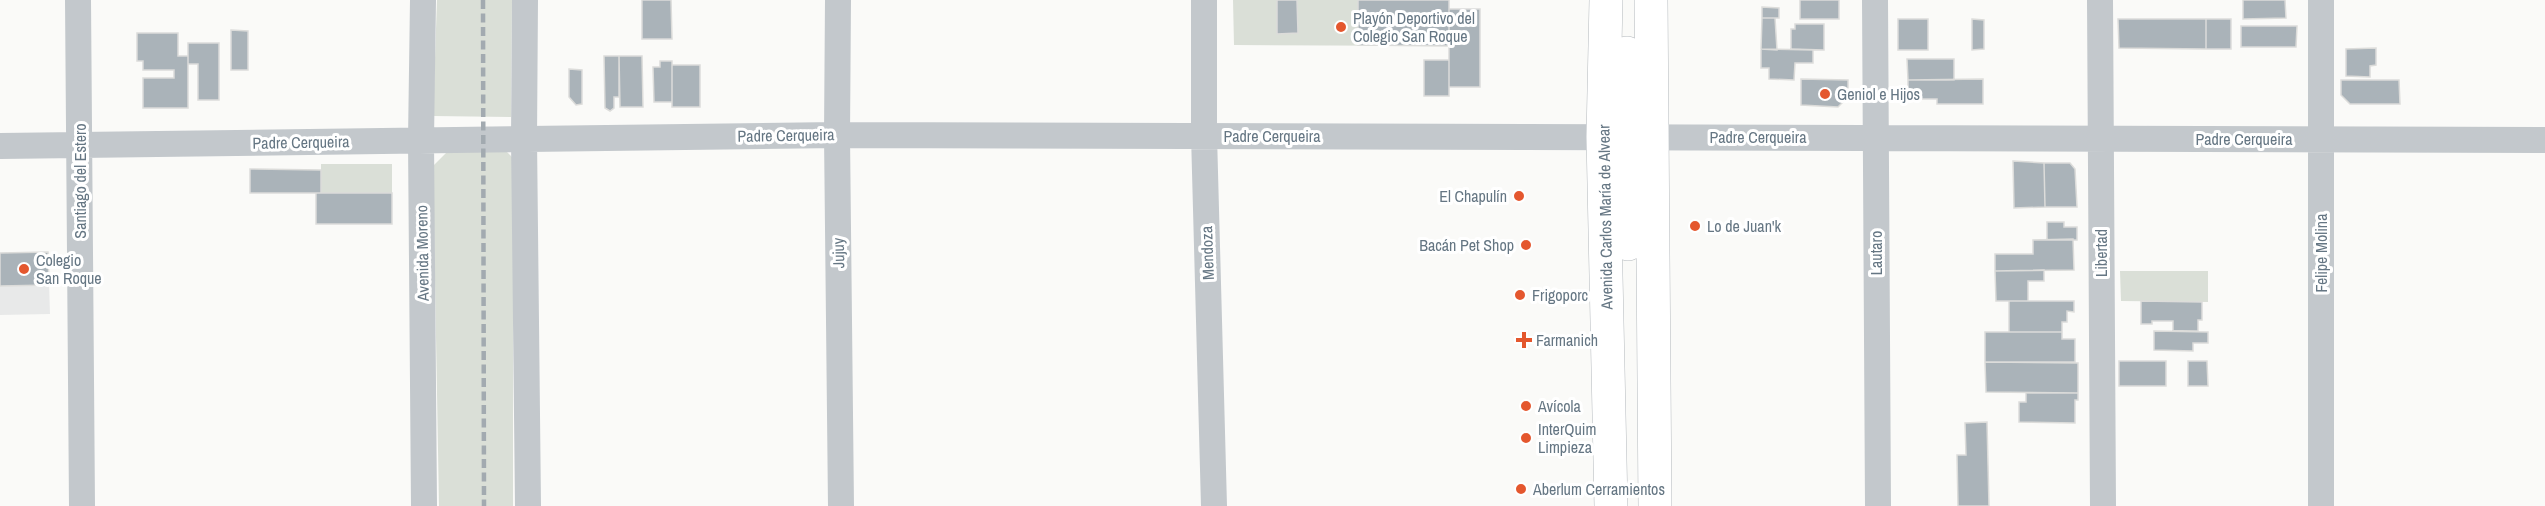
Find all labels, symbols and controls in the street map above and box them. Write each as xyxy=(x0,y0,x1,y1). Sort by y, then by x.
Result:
place label: Playón Deportivo del Colegio San Roque xyxy=(1353,7,1475,47)
marker: Playón Deportivo del Colegio San Roque xyxy=(1334,20,1348,34)
place label: Geniol e Hijos xyxy=(1837,83,1920,105)
marker: Geniol e Hijos xyxy=(1818,87,1832,101)
street label: Santiago del Estero xyxy=(69,123,91,239)
street label: Padre Cerqueira xyxy=(737,123,835,147)
street label: Avenida Carlos María de Alvear xyxy=(1592,124,1618,311)
street label: Padre Cerqueira xyxy=(1224,125,1321,147)
street label: Padre Cerqueira xyxy=(1710,126,1807,148)
street label: Padre Cerqueira xyxy=(2196,128,2293,150)
street label: Padre Cerqueira xyxy=(252,130,350,154)
place label: El Chapulín xyxy=(1439,185,1507,207)
marker: El Chapulín xyxy=(1512,189,1526,203)
street label: Avenida Moreno xyxy=(410,205,434,302)
street label: Felipe Molina xyxy=(2310,213,2332,292)
place label: Lo de Juan'k xyxy=(1707,215,1781,237)
marker: Lo de Juan'k xyxy=(1688,219,1702,233)
street label: Mendoza xyxy=(1195,225,1219,280)
street label: Libertad xyxy=(2090,229,2112,277)
street label: Lautaro xyxy=(1865,231,1887,275)
place label: Bacán Pet Shop xyxy=(1419,234,1514,256)
street label: Jujuy xyxy=(827,237,849,269)
marker: Bacán Pet Shop xyxy=(1519,238,1533,252)
place label: Colegio San Roque xyxy=(36,249,102,289)
marker: Colegio San Roque xyxy=(17,262,31,276)
place label: Frigoporc xyxy=(1532,284,1589,306)
marker: Frigoporc xyxy=(1513,288,1527,302)
place label: Farmanich xyxy=(1536,329,1598,351)
marker: Farmanich xyxy=(1517,333,1531,347)
place label: Avícola xyxy=(1537,395,1582,417)
marker: Avícola xyxy=(1519,399,1533,413)
place label: InterQuim Limpieza xyxy=(1538,418,1596,458)
marker: InterQuim Limpieza xyxy=(1519,431,1533,445)
place label: Aberlum Cerramientos xyxy=(1532,478,1665,500)
marker: Aberlum Cerramientos xyxy=(1514,482,1528,496)

